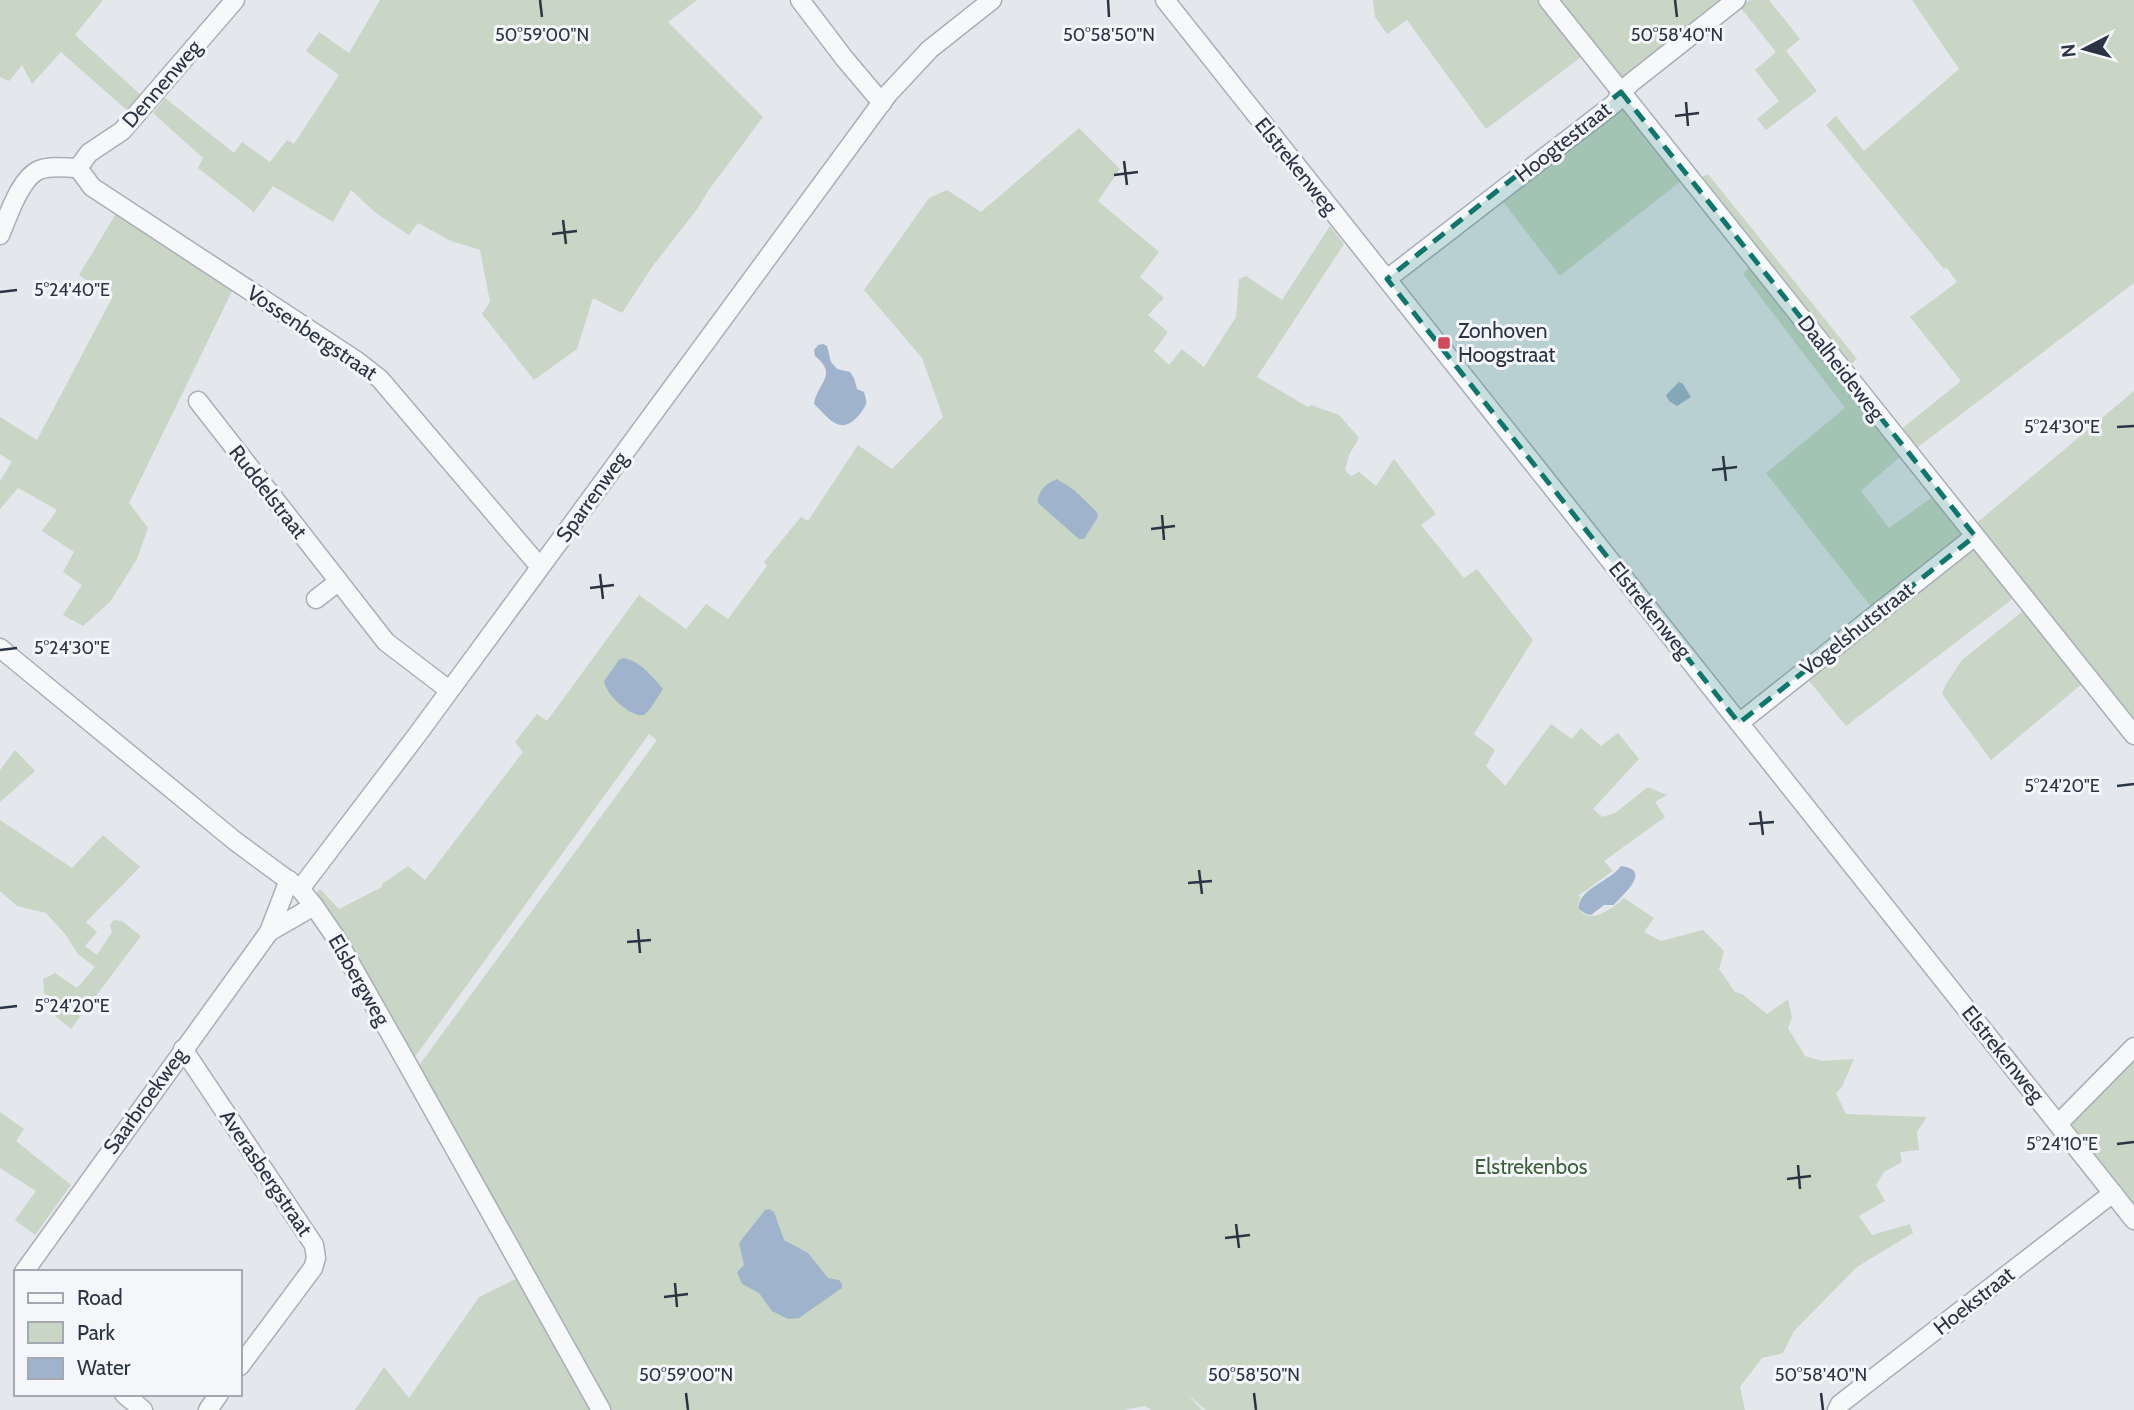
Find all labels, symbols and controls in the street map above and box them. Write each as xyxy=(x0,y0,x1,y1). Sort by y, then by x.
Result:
north arrow xyxy=(2050,14,2120,84)
text: 50°59'00"N xyxy=(495,24,589,46)
text: 50°58'50"N xyxy=(1063,24,1155,46)
text: 50°58'40"N xyxy=(1631,24,1723,46)
street label: Dennenweg xyxy=(117,34,207,133)
text: N xyxy=(2056,43,2081,59)
street label: Hoogtestraat xyxy=(1510,96,1616,187)
street label: Elstrekenweg xyxy=(1250,112,1343,219)
text: 5°24'40"E xyxy=(34,279,110,301)
street label: Vossenbergstraat xyxy=(242,280,382,385)
street label: Daalheideweg xyxy=(1793,311,1890,425)
place label: Zonhoven Hoogstraat xyxy=(1458,318,1555,367)
marker: Zonhoven Hoogstraat xyxy=(1436,335,1452,351)
text: 5°24'30"E xyxy=(2024,416,2100,438)
street label: Ruddelstraat xyxy=(224,440,313,543)
street label: Sparrenweg xyxy=(550,446,633,547)
street label: Elstrekenweg xyxy=(1604,556,1697,663)
street label: Vogelshutstraat xyxy=(1795,577,1918,681)
text: 5°24'30"E xyxy=(34,637,110,659)
text: 5°24'20"E xyxy=(2024,775,2100,797)
street label: Elsbergweg xyxy=(323,930,396,1030)
text: 5°24'20"E xyxy=(34,995,110,1017)
street label: Elstrekenweg xyxy=(1957,1000,2050,1107)
street label: Saarbroekweg xyxy=(98,1042,192,1159)
street label: Averasbergstraat xyxy=(215,1105,318,1241)
text: 5°24'10"E xyxy=(2026,1133,2098,1155)
park label: Elstrekenbos xyxy=(1475,1154,1588,1179)
street label: Hoekstraat xyxy=(1928,1261,2019,1340)
legend xyxy=(14,1270,242,1396)
text: Road xyxy=(77,1285,123,1310)
text: Park xyxy=(77,1320,115,1345)
text: Water xyxy=(77,1355,131,1380)
text: 50°59'00"N xyxy=(639,1364,733,1386)
text: 50°58'50"N xyxy=(1208,1364,1300,1386)
text: 50°58'40"N xyxy=(1775,1364,1867,1386)

